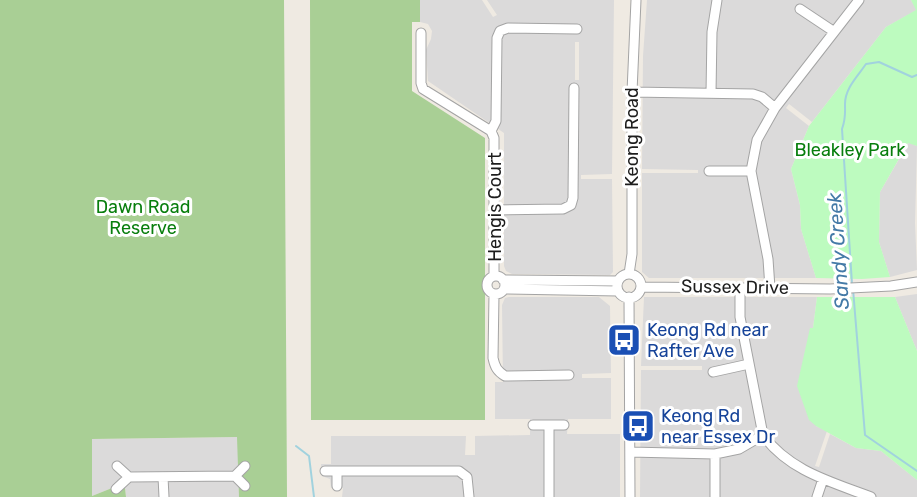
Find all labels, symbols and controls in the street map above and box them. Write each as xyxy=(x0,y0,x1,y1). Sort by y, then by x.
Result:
street label: Keong Road xyxy=(621,87,643,187)
park label: Bleakley Park xyxy=(794,139,906,161)
street label: Hengis Court xyxy=(484,152,506,262)
water label: Sandy Creek xyxy=(822,191,854,310)
park label: Dawn Road Reserve xyxy=(96,196,190,239)
street label: Sussex Drive xyxy=(681,275,789,299)
place label: Keong Rd near Rafter Ave xyxy=(647,319,768,362)
bus stop icon: Keong Rd near Rafter Ave xyxy=(606,322,642,358)
place label: Keong Rd near Essex Dr xyxy=(661,405,775,448)
bus stop icon: Keong Rd near Essex Dr xyxy=(620,408,656,444)

